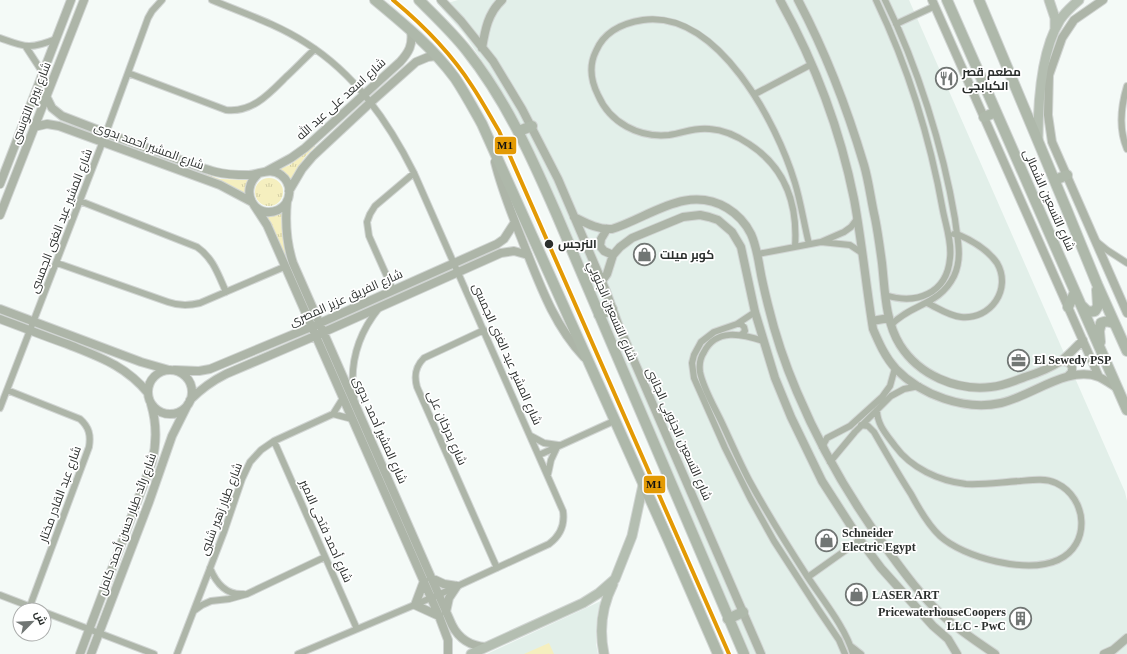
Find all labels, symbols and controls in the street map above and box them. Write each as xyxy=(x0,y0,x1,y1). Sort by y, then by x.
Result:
street label: شارع اسعد على عبد الله xyxy=(293,54,389,143)
street label: شارع بيرم التونسى xyxy=(8,60,55,146)
place label: مطعم قصر الكبابجى xyxy=(961,65,1021,94)
restaurant icon: مطعم قصر الكبابجى xyxy=(934,66,960,92)
street label: شارع المشير أحمد بدوى xyxy=(92,119,206,173)
line badge: M1 xyxy=(494,136,517,155)
text: M1 xyxy=(497,139,513,151)
street label: شارع المشير عبد الغنى الجمسى xyxy=(27,147,96,296)
street label: شارع التسعين الشمالى xyxy=(1019,147,1078,254)
place label: النرجس xyxy=(558,237,597,252)
marker: النرجس xyxy=(543,238,555,250)
shop icon: كوبر ميلت xyxy=(631,242,657,268)
place label: كوبر ميلت xyxy=(660,248,714,263)
street label: شارع التسعين الجنوبي xyxy=(582,259,639,364)
street label: شارع الفريق عزيز المصرى xyxy=(287,267,405,330)
street label: شارع المشير عبد الغنى الجمسى xyxy=(468,281,545,427)
office icon: El Sewedy PSP xyxy=(1006,347,1032,373)
place label: El Sewedy PSP xyxy=(1034,353,1111,367)
street label: شارع التسعين الجنوبي الجانبى xyxy=(641,365,715,504)
street label: شارع المشير أحمد بدوى xyxy=(349,374,411,486)
street label: شارع بدرخان على xyxy=(423,389,470,468)
street label: شارع عبد القادر مختار xyxy=(36,444,85,545)
street label: شارع رائد طيار حسن أحمد كامل xyxy=(94,451,160,597)
street label: شارع طيار زهير شلبى xyxy=(197,461,246,558)
line badge: M1 xyxy=(643,475,666,494)
street label: شارع أحمد فتحى الامير xyxy=(296,476,356,585)
text: M1 xyxy=(646,478,662,490)
place label: Schneider Electric Egypt xyxy=(842,526,916,554)
shop icon: Schneider Electric Egypt xyxy=(813,527,839,553)
shop icon: LASER ART xyxy=(844,582,870,608)
place label: LASER ART xyxy=(872,588,939,602)
north arrow xyxy=(12,602,52,642)
place label: PricewaterhouseCoopers LLC - PwC xyxy=(878,605,1006,633)
building icon: PricewaterhouseCoopers LLC - PwC xyxy=(1008,606,1034,632)
text: ش xyxy=(32,609,49,627)

